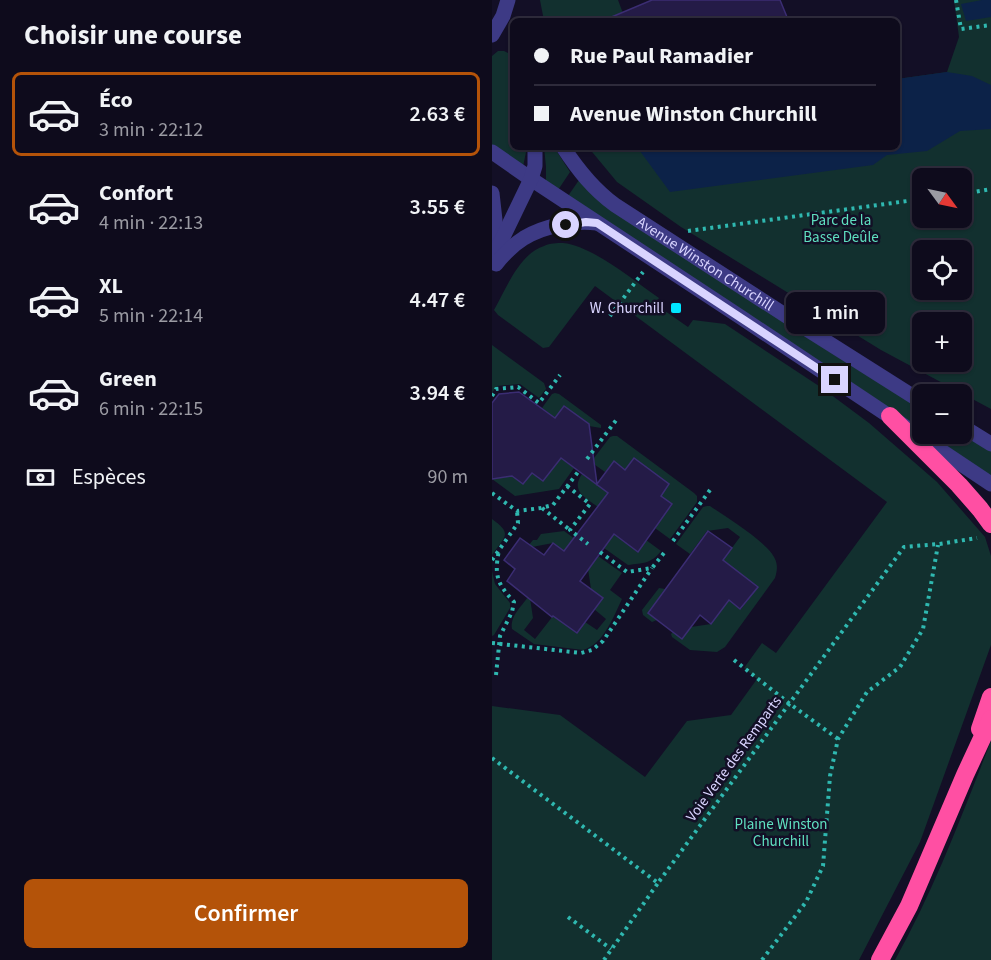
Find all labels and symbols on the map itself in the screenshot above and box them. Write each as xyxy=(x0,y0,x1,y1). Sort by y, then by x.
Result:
north arrow xyxy=(912,168,972,228)
park label: Parc de la Basse Deûle xyxy=(803,210,879,248)
route start xyxy=(552,211,579,238)
street label: Avenue Winston Churchill xyxy=(633,211,778,316)
callout: 1 min xyxy=(786,293,884,335)
place label: W. Churchill xyxy=(590,298,664,319)
marker: W. Churchill xyxy=(669,301,683,315)
route end xyxy=(821,366,848,393)
street label: Voie Verte des Remparts xyxy=(681,692,787,826)
park label: Plaine Winston Churchill xyxy=(734,814,828,852)

